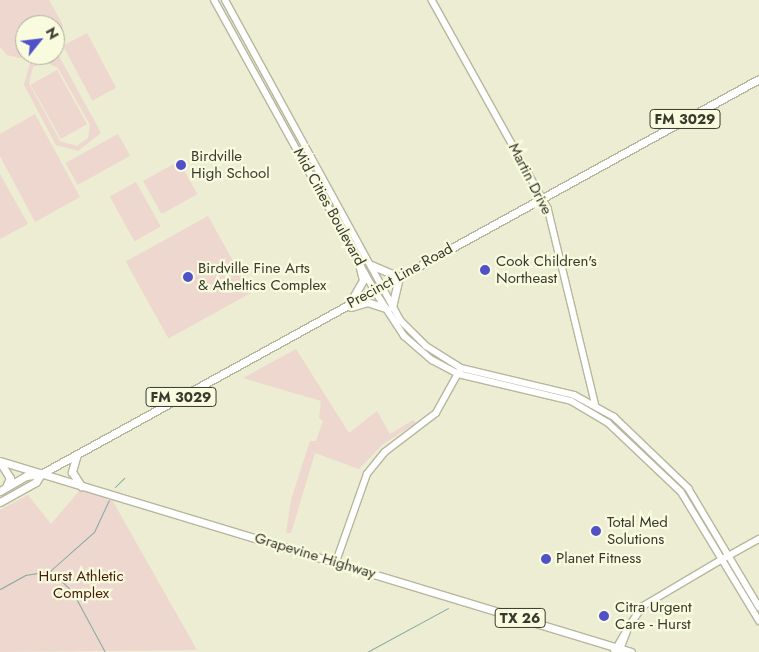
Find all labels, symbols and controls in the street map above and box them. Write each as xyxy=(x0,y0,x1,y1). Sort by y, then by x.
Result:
north arrow xyxy=(15,15,65,65)
text: N xyxy=(41,23,64,43)
road number: FM 3029 xyxy=(649,108,721,130)
street label: Martin Drive xyxy=(504,140,556,218)
street label: Mid Cities Boulevard xyxy=(289,145,369,269)
place label: Birdville High School xyxy=(191,147,270,182)
marker: Birdville High School xyxy=(175,159,187,171)
street label: Precinct Line Road xyxy=(344,240,456,312)
place label: Cook Children's Northeast xyxy=(496,252,597,287)
place label: Birdville Fine Arts & Atheltics Complex xyxy=(198,259,326,294)
marker: Cook Children's Northeast xyxy=(478,263,492,277)
marker: Birdville Fine Arts & Atheltics Complex xyxy=(182,271,194,283)
road number: FM 3029 xyxy=(145,386,217,408)
place label: Total Med Solutions xyxy=(607,513,668,548)
marker: Total Med Solutions xyxy=(589,524,603,538)
street label: Grapevine Highway xyxy=(252,529,378,583)
place label: Planet Fitness xyxy=(556,550,641,568)
marker: Planet Fitness xyxy=(540,553,552,565)
park label: Hurst Athletic Complex xyxy=(38,567,124,602)
place label: Citra Urgent Care - Hurst xyxy=(615,598,692,633)
road number: TX 26 xyxy=(494,606,546,630)
marker: Citra Urgent Care - Hurst xyxy=(597,609,611,623)

